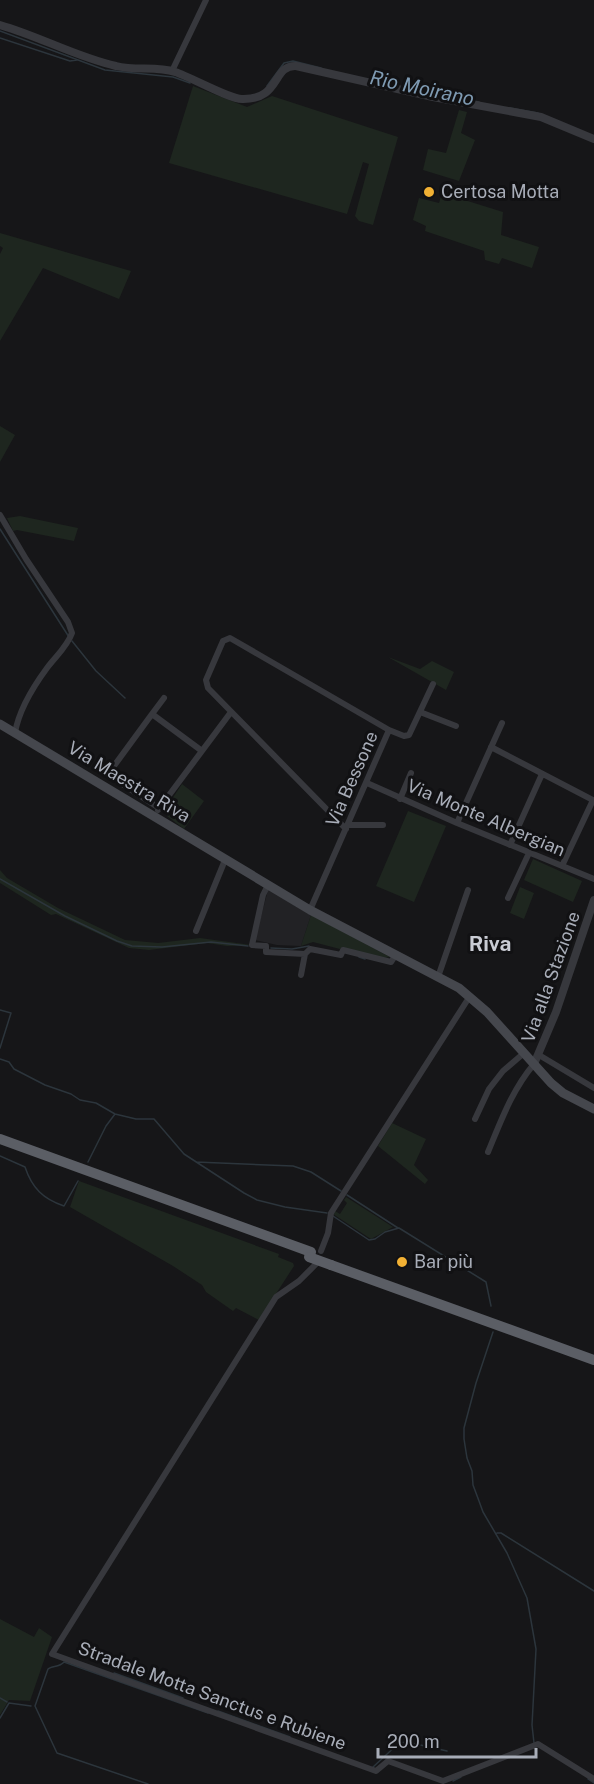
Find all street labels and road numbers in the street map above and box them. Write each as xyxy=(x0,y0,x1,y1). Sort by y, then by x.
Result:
street label: Via Bessone xyxy=(321,728,382,830)
street label: Via Maestra Riva xyxy=(64,737,194,826)
street label: Via Monte Albergian xyxy=(404,775,569,860)
street label: Via alla Stazione xyxy=(517,908,584,1045)
street label: Stradale Motta Sanctus e Rubiene xyxy=(75,1637,349,1754)

